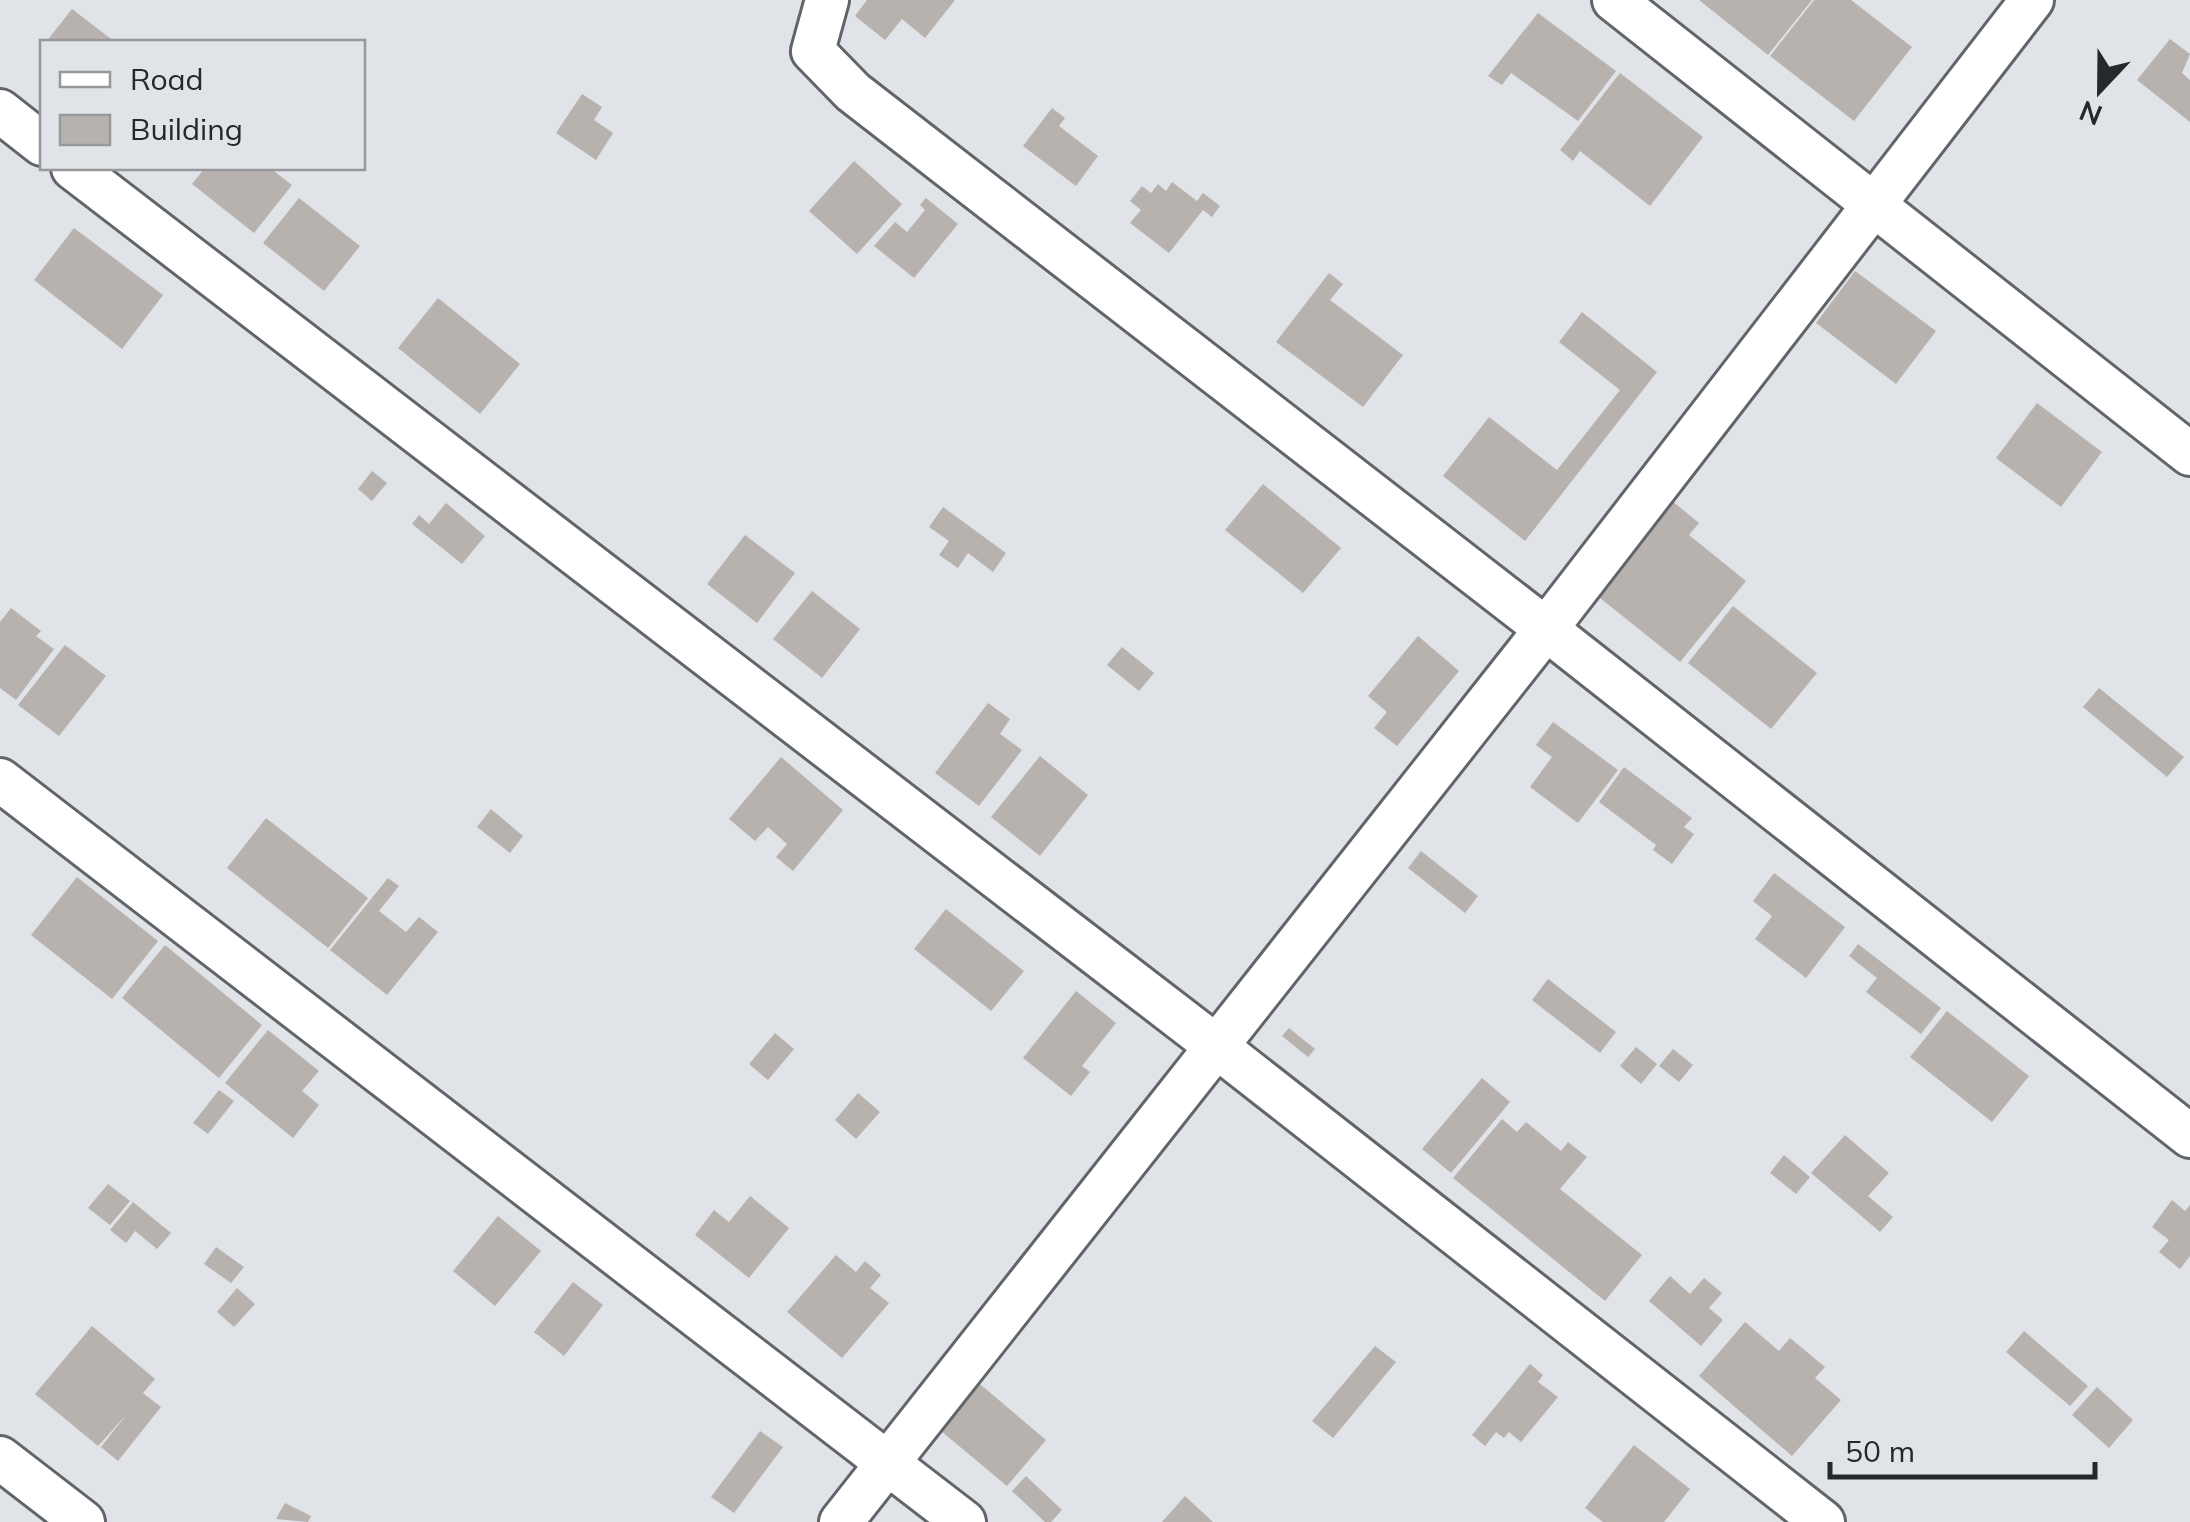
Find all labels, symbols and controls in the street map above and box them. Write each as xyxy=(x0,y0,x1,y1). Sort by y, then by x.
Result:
legend xyxy=(40,40,365,170)
north arrow xyxy=(2050,40,2150,140)
text: Road xyxy=(130,60,204,98)
text: N xyxy=(2074,93,2107,134)
text: Building xyxy=(130,110,243,148)
scale bar xyxy=(1830,1417,2095,1479)
text: 50 m xyxy=(1845,1432,1915,1470)

